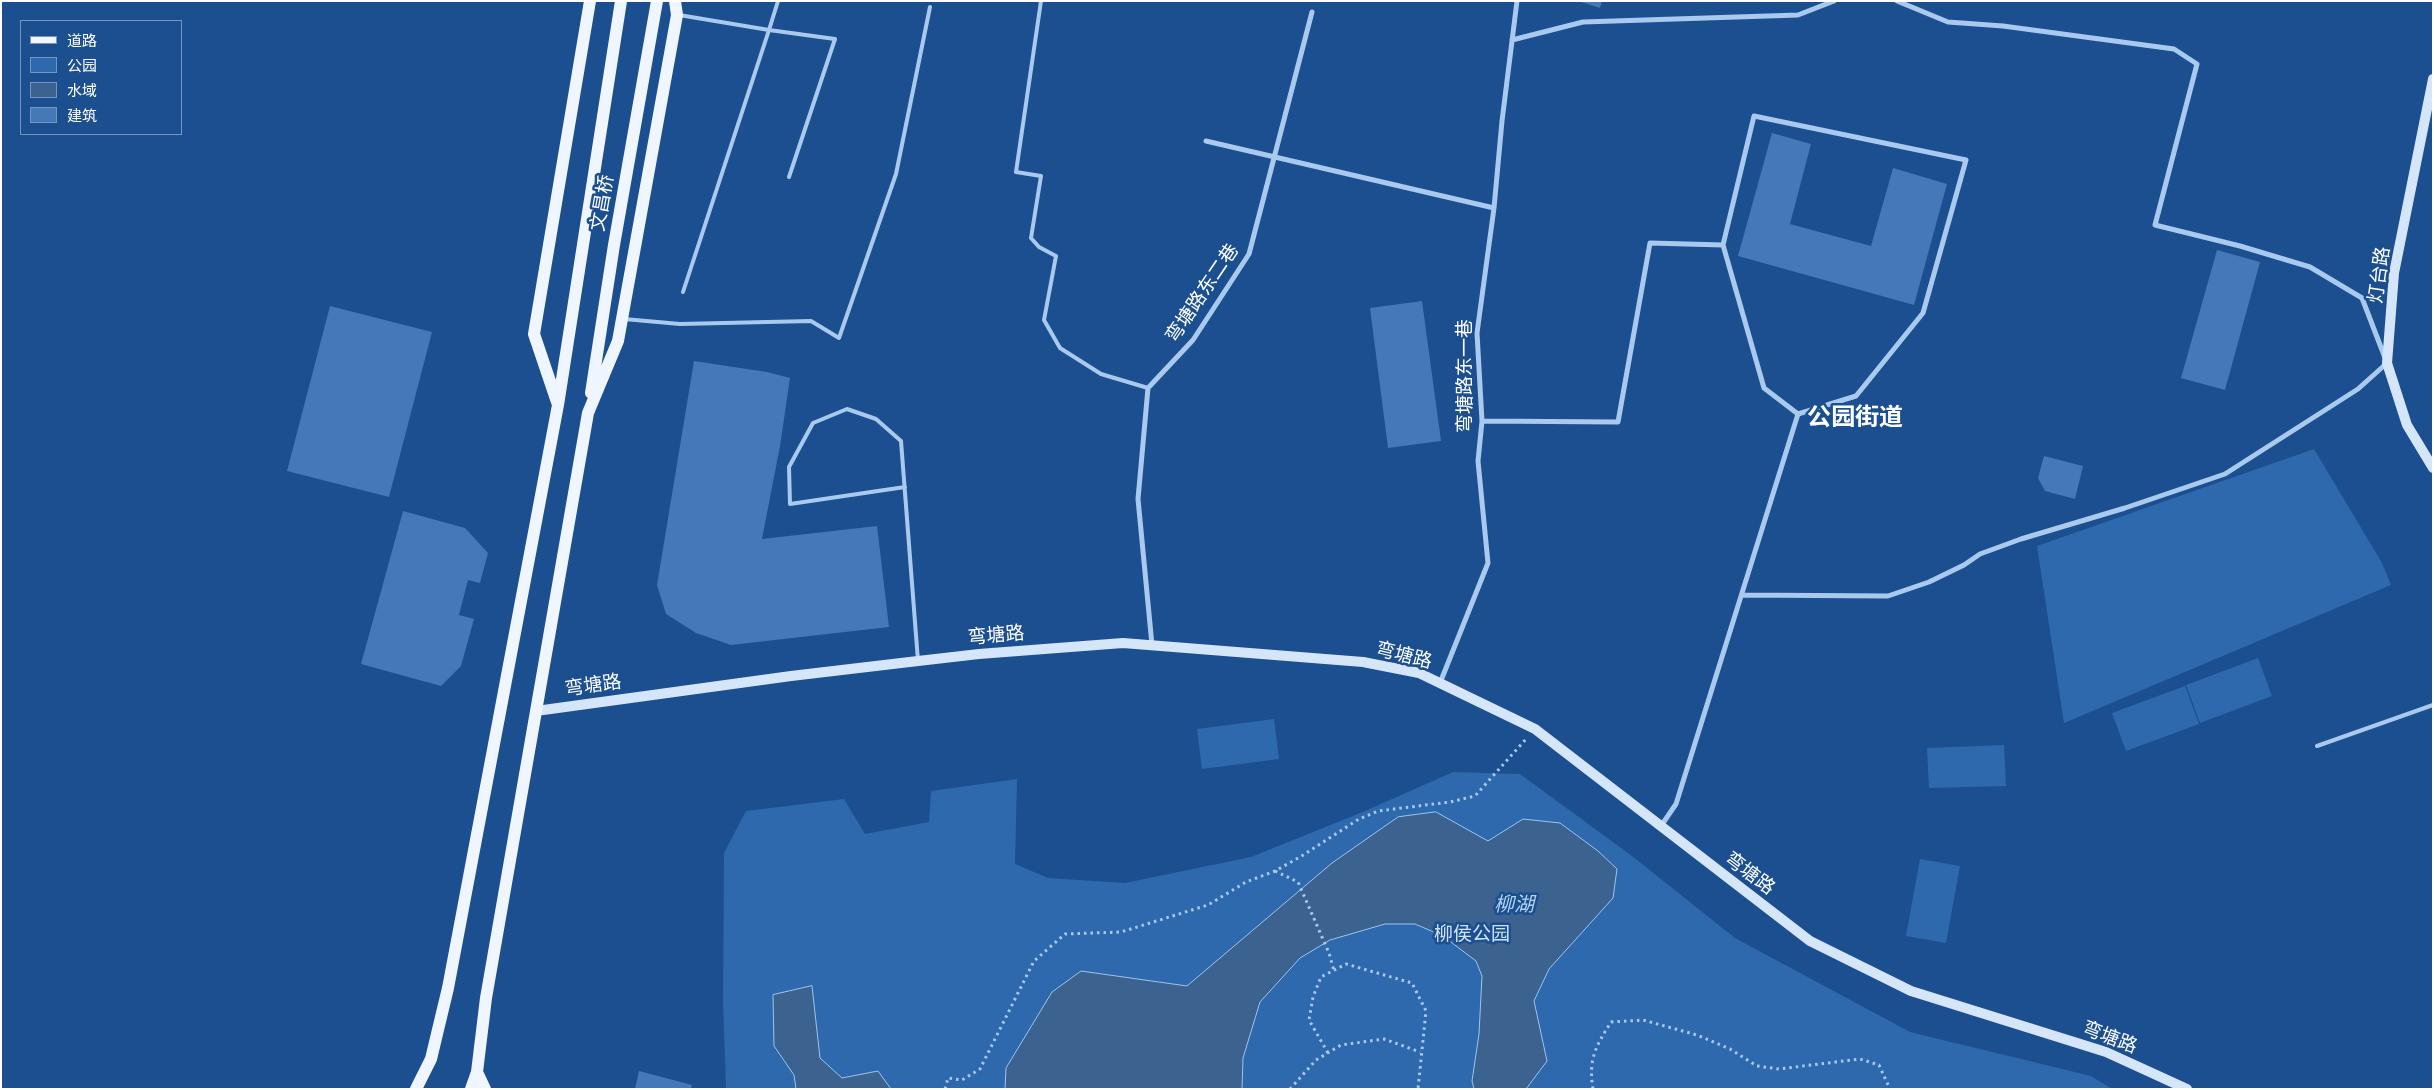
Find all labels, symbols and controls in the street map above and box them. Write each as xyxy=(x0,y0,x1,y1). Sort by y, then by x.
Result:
legend xyxy=(20,20,182,135)
text: 道路 xyxy=(67,31,97,49)
text: 公园 xyxy=(67,56,97,74)
text: 水域 xyxy=(67,81,97,99)
text: 建筑 xyxy=(67,106,97,124)
street label: 文昌桥 xyxy=(586,173,618,233)
street label: 弯塘路东二巷 xyxy=(1161,239,1243,347)
street label: 灯台路 xyxy=(2364,245,2394,305)
street label: 弯塘路东一巷 xyxy=(1454,319,1476,433)
district label: 公园街道 xyxy=(1807,403,1903,431)
street label: 弯塘路 xyxy=(967,621,1025,649)
street label: 弯塘路 xyxy=(1374,637,1434,673)
street label: 弯塘路 xyxy=(563,670,623,700)
street label: 弯塘路 xyxy=(1720,847,1780,899)
water label: 柳湖 xyxy=(1494,892,1534,916)
park label: 柳侯公园 xyxy=(1434,923,1510,945)
street label: 弯塘路 xyxy=(2079,1016,2141,1058)

